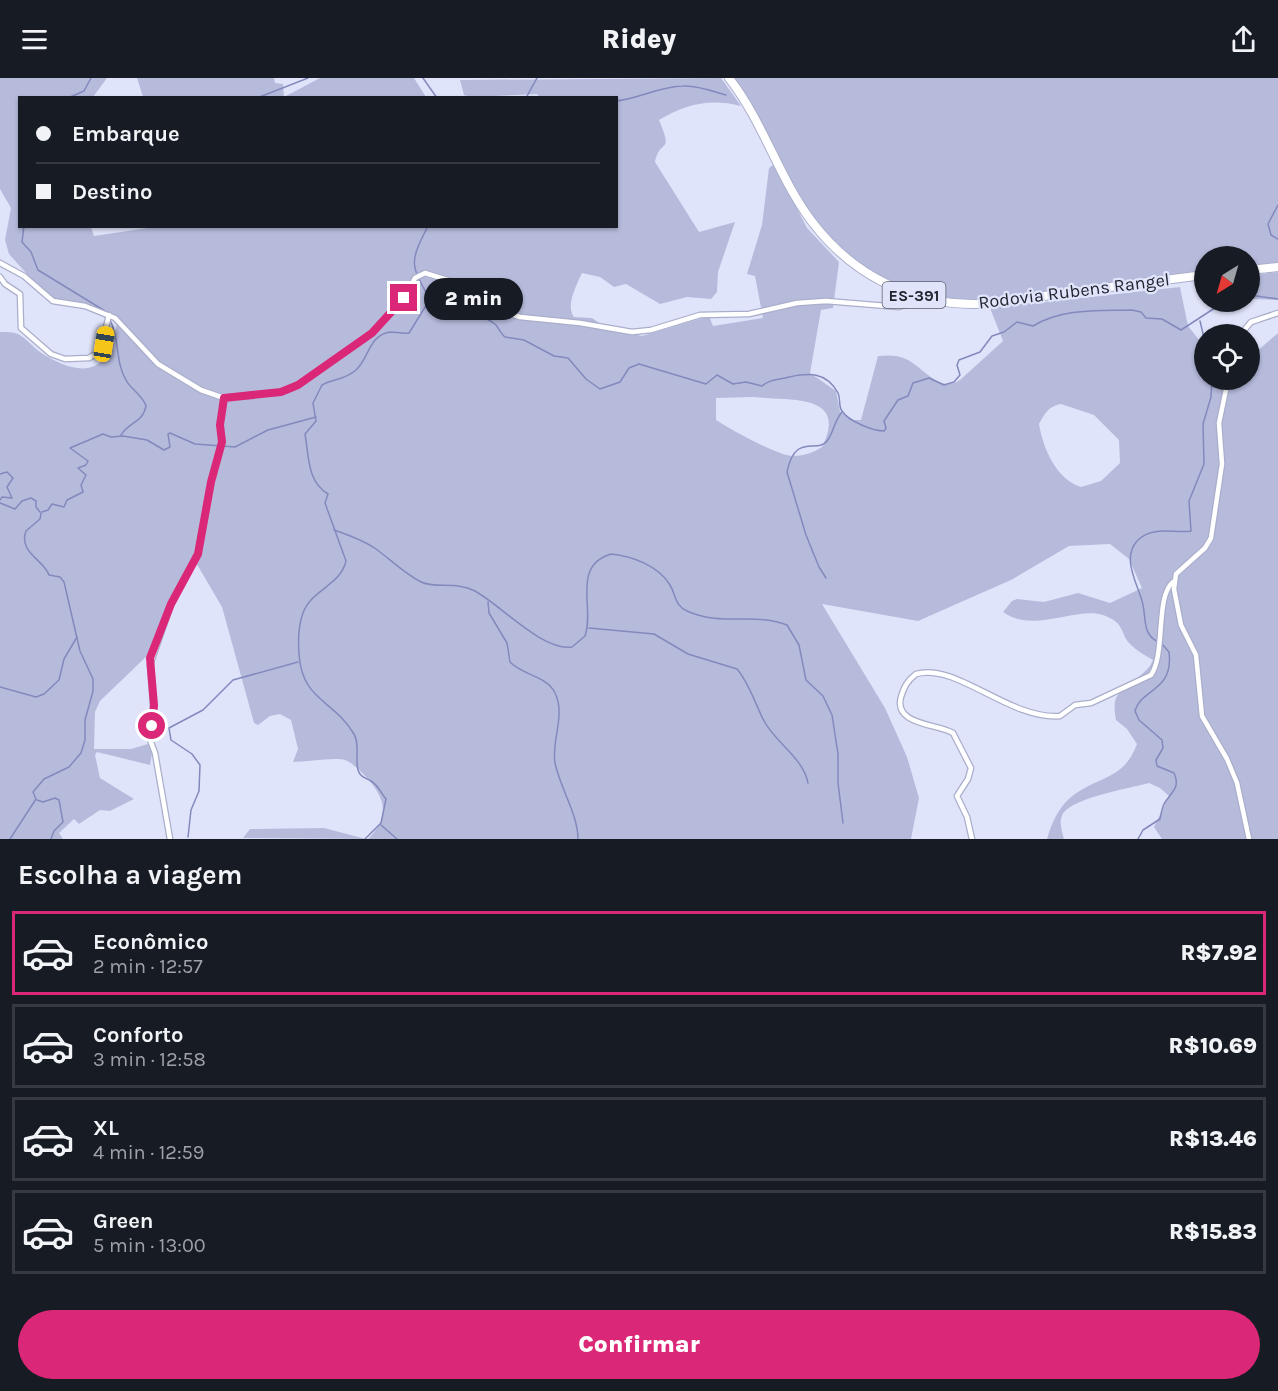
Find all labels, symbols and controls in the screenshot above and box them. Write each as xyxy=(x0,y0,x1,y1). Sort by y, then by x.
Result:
icon: menu xyxy=(18,23,51,56)
text: Ridey xyxy=(602,23,676,55)
icon: share xyxy=(1227,23,1260,56)
text: Embarque xyxy=(72,121,180,147)
text: Destino xyxy=(72,179,152,205)
north arrow xyxy=(1194,246,1260,312)
map controls xyxy=(1194,246,1260,390)
street label: Rodovia Rubens Rangel xyxy=(977,268,1171,314)
callout: 2 min xyxy=(425,277,524,319)
road number: ES-391 xyxy=(882,282,946,308)
route end xyxy=(390,284,417,311)
text: 2 min xyxy=(445,287,502,310)
button: locate xyxy=(1194,324,1260,390)
car xyxy=(92,325,116,363)
route start xyxy=(138,712,165,739)
text: Escolha a viagem xyxy=(18,859,242,891)
icon: car xyxy=(21,926,75,980)
text: Econômico xyxy=(93,929,208,955)
text: R$7.92 xyxy=(1180,940,1257,966)
text: 2 min · 12:57 xyxy=(93,955,203,978)
icon: car xyxy=(21,1019,75,1073)
text: Conforto xyxy=(93,1022,183,1048)
text: R$10.69 xyxy=(1169,1033,1257,1059)
text: 3 min · 12:58 xyxy=(93,1048,206,1071)
icon: car xyxy=(21,1112,75,1166)
text: XL xyxy=(93,1115,119,1141)
text: R$13.46 xyxy=(1169,1126,1257,1152)
text: 4 min · 12:59 xyxy=(93,1141,204,1164)
icon: car xyxy=(21,1205,75,1259)
text: Green xyxy=(93,1208,154,1234)
text: R$15.83 xyxy=(1169,1219,1257,1245)
text: 5 min · 13:00 xyxy=(93,1234,206,1257)
button: Confirmar xyxy=(18,1310,1260,1379)

